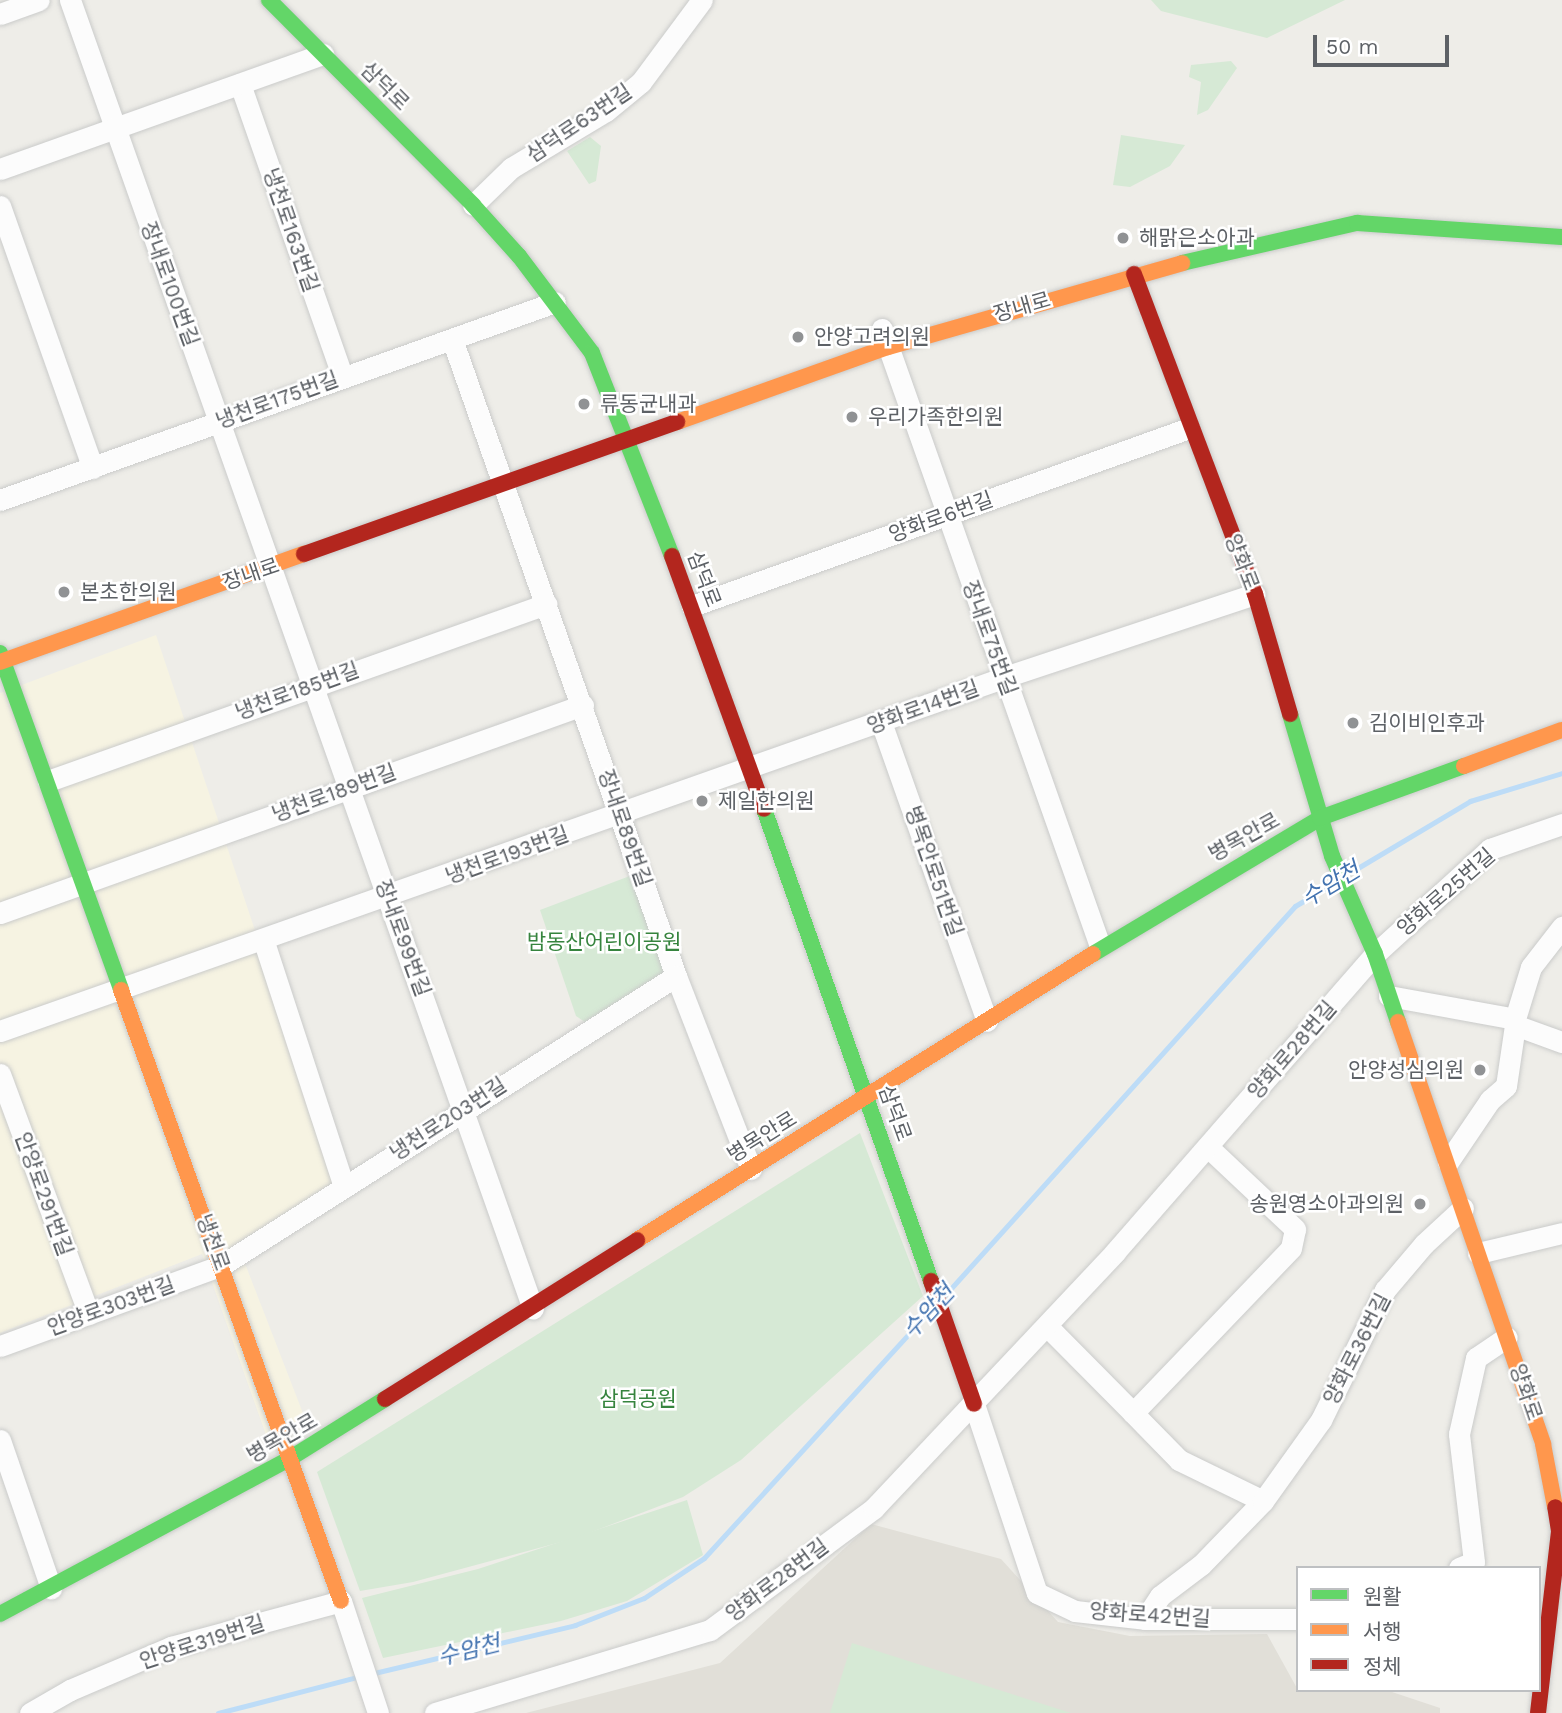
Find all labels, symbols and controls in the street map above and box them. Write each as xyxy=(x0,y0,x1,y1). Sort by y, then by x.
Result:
scale bar xyxy=(1317,21,1454,65)
text: 50 m xyxy=(1326,34,1378,59)
street label: 삼덕로 xyxy=(356,57,414,115)
street label: 삼덕로63번길 xyxy=(522,79,636,167)
street label: 냉천로163번길 xyxy=(258,165,324,295)
street label: 장내로100번길 xyxy=(136,218,204,350)
place label: 해맑은소아과 xyxy=(1139,225,1255,251)
marker: 해맑은소아과 xyxy=(1113,228,1133,248)
street label: 장내로 xyxy=(991,287,1053,327)
place label: 안양고려의원 xyxy=(814,324,930,350)
marker: 안양고려의원 xyxy=(788,327,808,347)
street label: 냉천로175번길 xyxy=(212,366,342,434)
place label: 류동균내과 xyxy=(600,391,697,417)
marker: 류동균내과 xyxy=(574,394,594,414)
place label: 우리가족한의원 xyxy=(868,404,1003,430)
marker: 우리가족한의원 xyxy=(842,407,862,427)
street label: 양화로6번길 xyxy=(885,486,997,548)
street label: 양화로 xyxy=(1220,530,1264,594)
street label: 삼덕로 xyxy=(682,547,726,611)
street label: 장내로 xyxy=(219,553,283,595)
street label: 장내로75번길 xyxy=(958,577,1022,699)
place label: 본초한의원 xyxy=(80,579,177,605)
marker: 본초한의원 xyxy=(54,582,74,602)
street label: 냉천로185번길 xyxy=(232,657,362,725)
street label: 양화로14번길 xyxy=(863,675,983,739)
place label: 김이비인후과 xyxy=(1369,710,1485,736)
marker: 김이비인후과 xyxy=(1343,713,1363,733)
street label: 냉천로189번길 xyxy=(268,759,400,827)
street label: 장내로89번길 xyxy=(593,766,657,890)
place label: 제일한의원 xyxy=(718,788,815,814)
marker: 제일한의원 xyxy=(692,791,712,811)
street label: 병목안로51번길 xyxy=(900,802,968,940)
street label: 병목안로 xyxy=(1204,807,1284,867)
street label: 냉천로193번길 xyxy=(442,821,572,889)
street label: 양화로25번길 xyxy=(1392,843,1500,941)
water label: 수암천 xyxy=(1297,857,1365,913)
street label: 장내로99번길 xyxy=(370,876,436,1000)
park label: 밤동산어린이공원 xyxy=(527,929,681,955)
street label: 양화로28번길 xyxy=(1243,996,1341,1104)
place label: 안양성심의원 xyxy=(1348,1057,1464,1083)
marker: 안양성심의원 xyxy=(1470,1060,1490,1080)
street label: 냉천로203번길 xyxy=(385,1072,511,1166)
street label: 삼덕로 xyxy=(873,1081,917,1145)
street label: 병목안로 xyxy=(723,1106,801,1168)
street label: 안양로291번길 xyxy=(10,1129,78,1259)
place label: 송원영소아과의원 xyxy=(1249,1191,1404,1217)
marker: 송원영소아과의원 xyxy=(1410,1194,1430,1214)
street label: 냉천로 xyxy=(191,1210,235,1274)
street label: 안양로303번길 xyxy=(44,1271,178,1341)
water label: 수암천 xyxy=(897,1279,961,1345)
street label: 양화로36번길 xyxy=(1318,1289,1396,1409)
street label: 양화로 xyxy=(1505,1360,1547,1424)
park label: 삼덕공원 xyxy=(599,1386,677,1412)
street label: 병목안로 xyxy=(242,1408,322,1468)
street label: 양화로28번길 xyxy=(721,1533,833,1627)
legend xyxy=(1296,1566,1541,1692)
text: 원활 xyxy=(1363,1584,1402,1609)
street label: 양화로42번길 xyxy=(1088,1598,1212,1632)
street label: 안양로319번길 xyxy=(136,1610,268,1674)
text: 서행 xyxy=(1363,1619,1402,1644)
water label: 수암천 xyxy=(435,1630,503,1672)
text: 정체 xyxy=(1363,1654,1402,1679)

